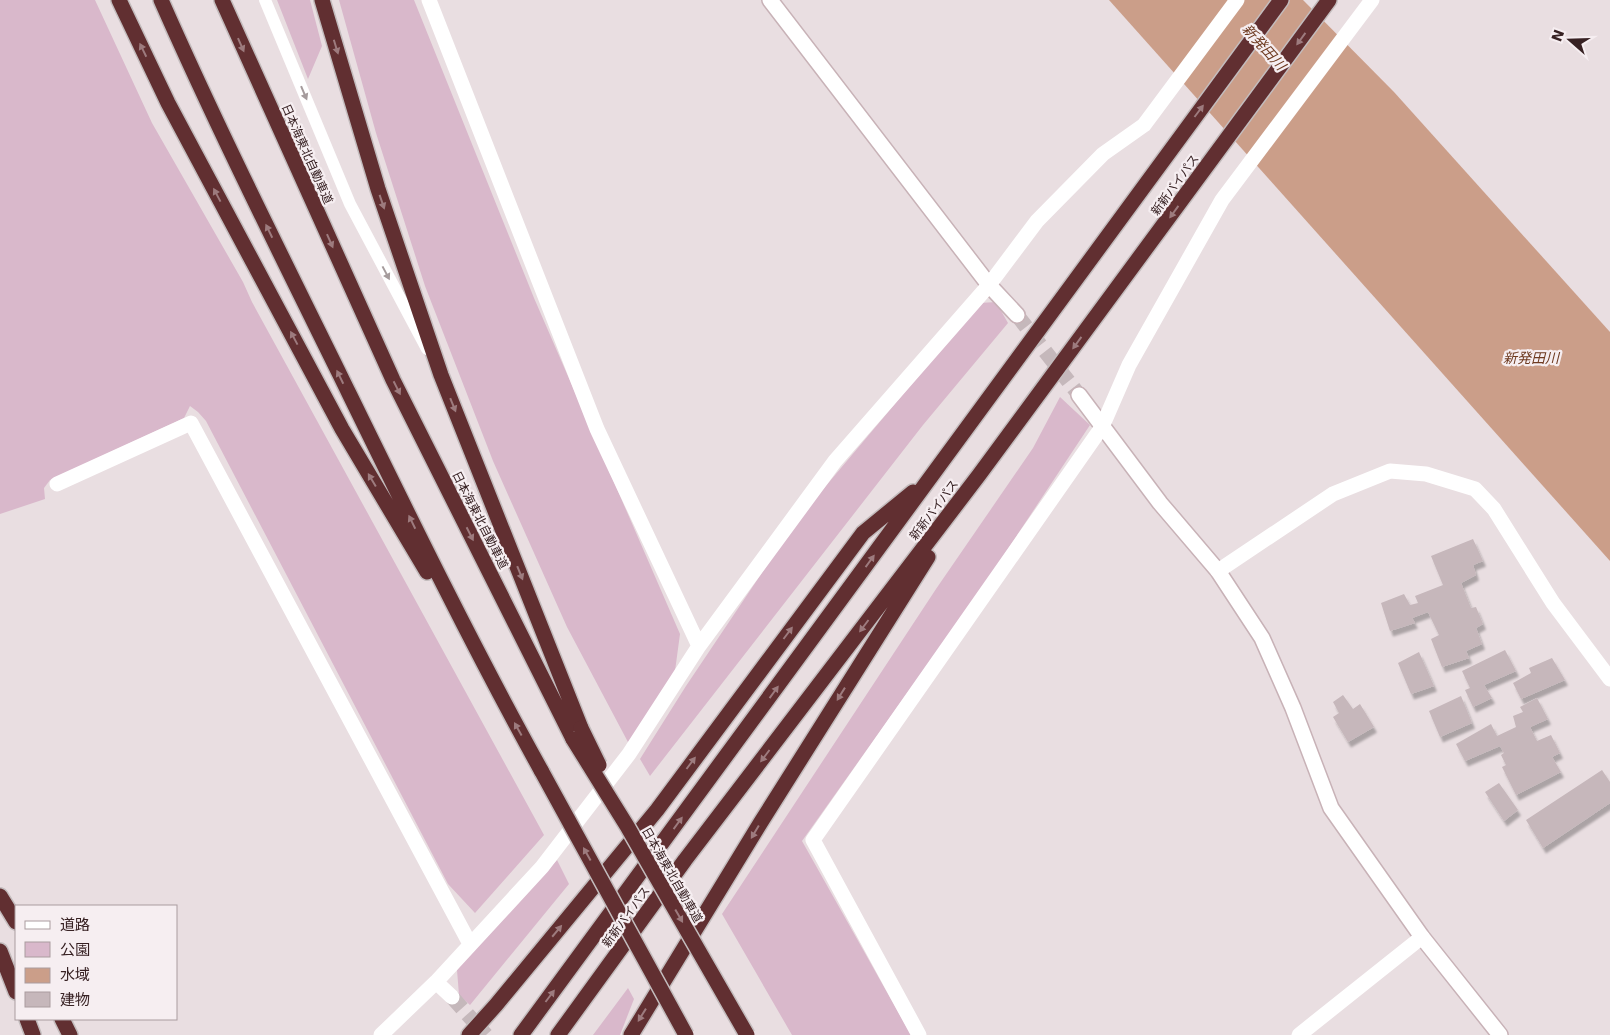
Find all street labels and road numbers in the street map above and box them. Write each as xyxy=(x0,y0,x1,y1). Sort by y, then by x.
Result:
street label: 日本海東北自動車道 xyxy=(279,102,335,206)
street label: 新新バイパス xyxy=(1148,152,1202,218)
street label: 日本海東北自動車道 xyxy=(449,469,511,571)
street label: 新新バイパス xyxy=(907,477,961,543)
street label: 日本海東北自動車道 xyxy=(639,825,705,925)
street label: 新新バイパス xyxy=(599,884,653,950)

